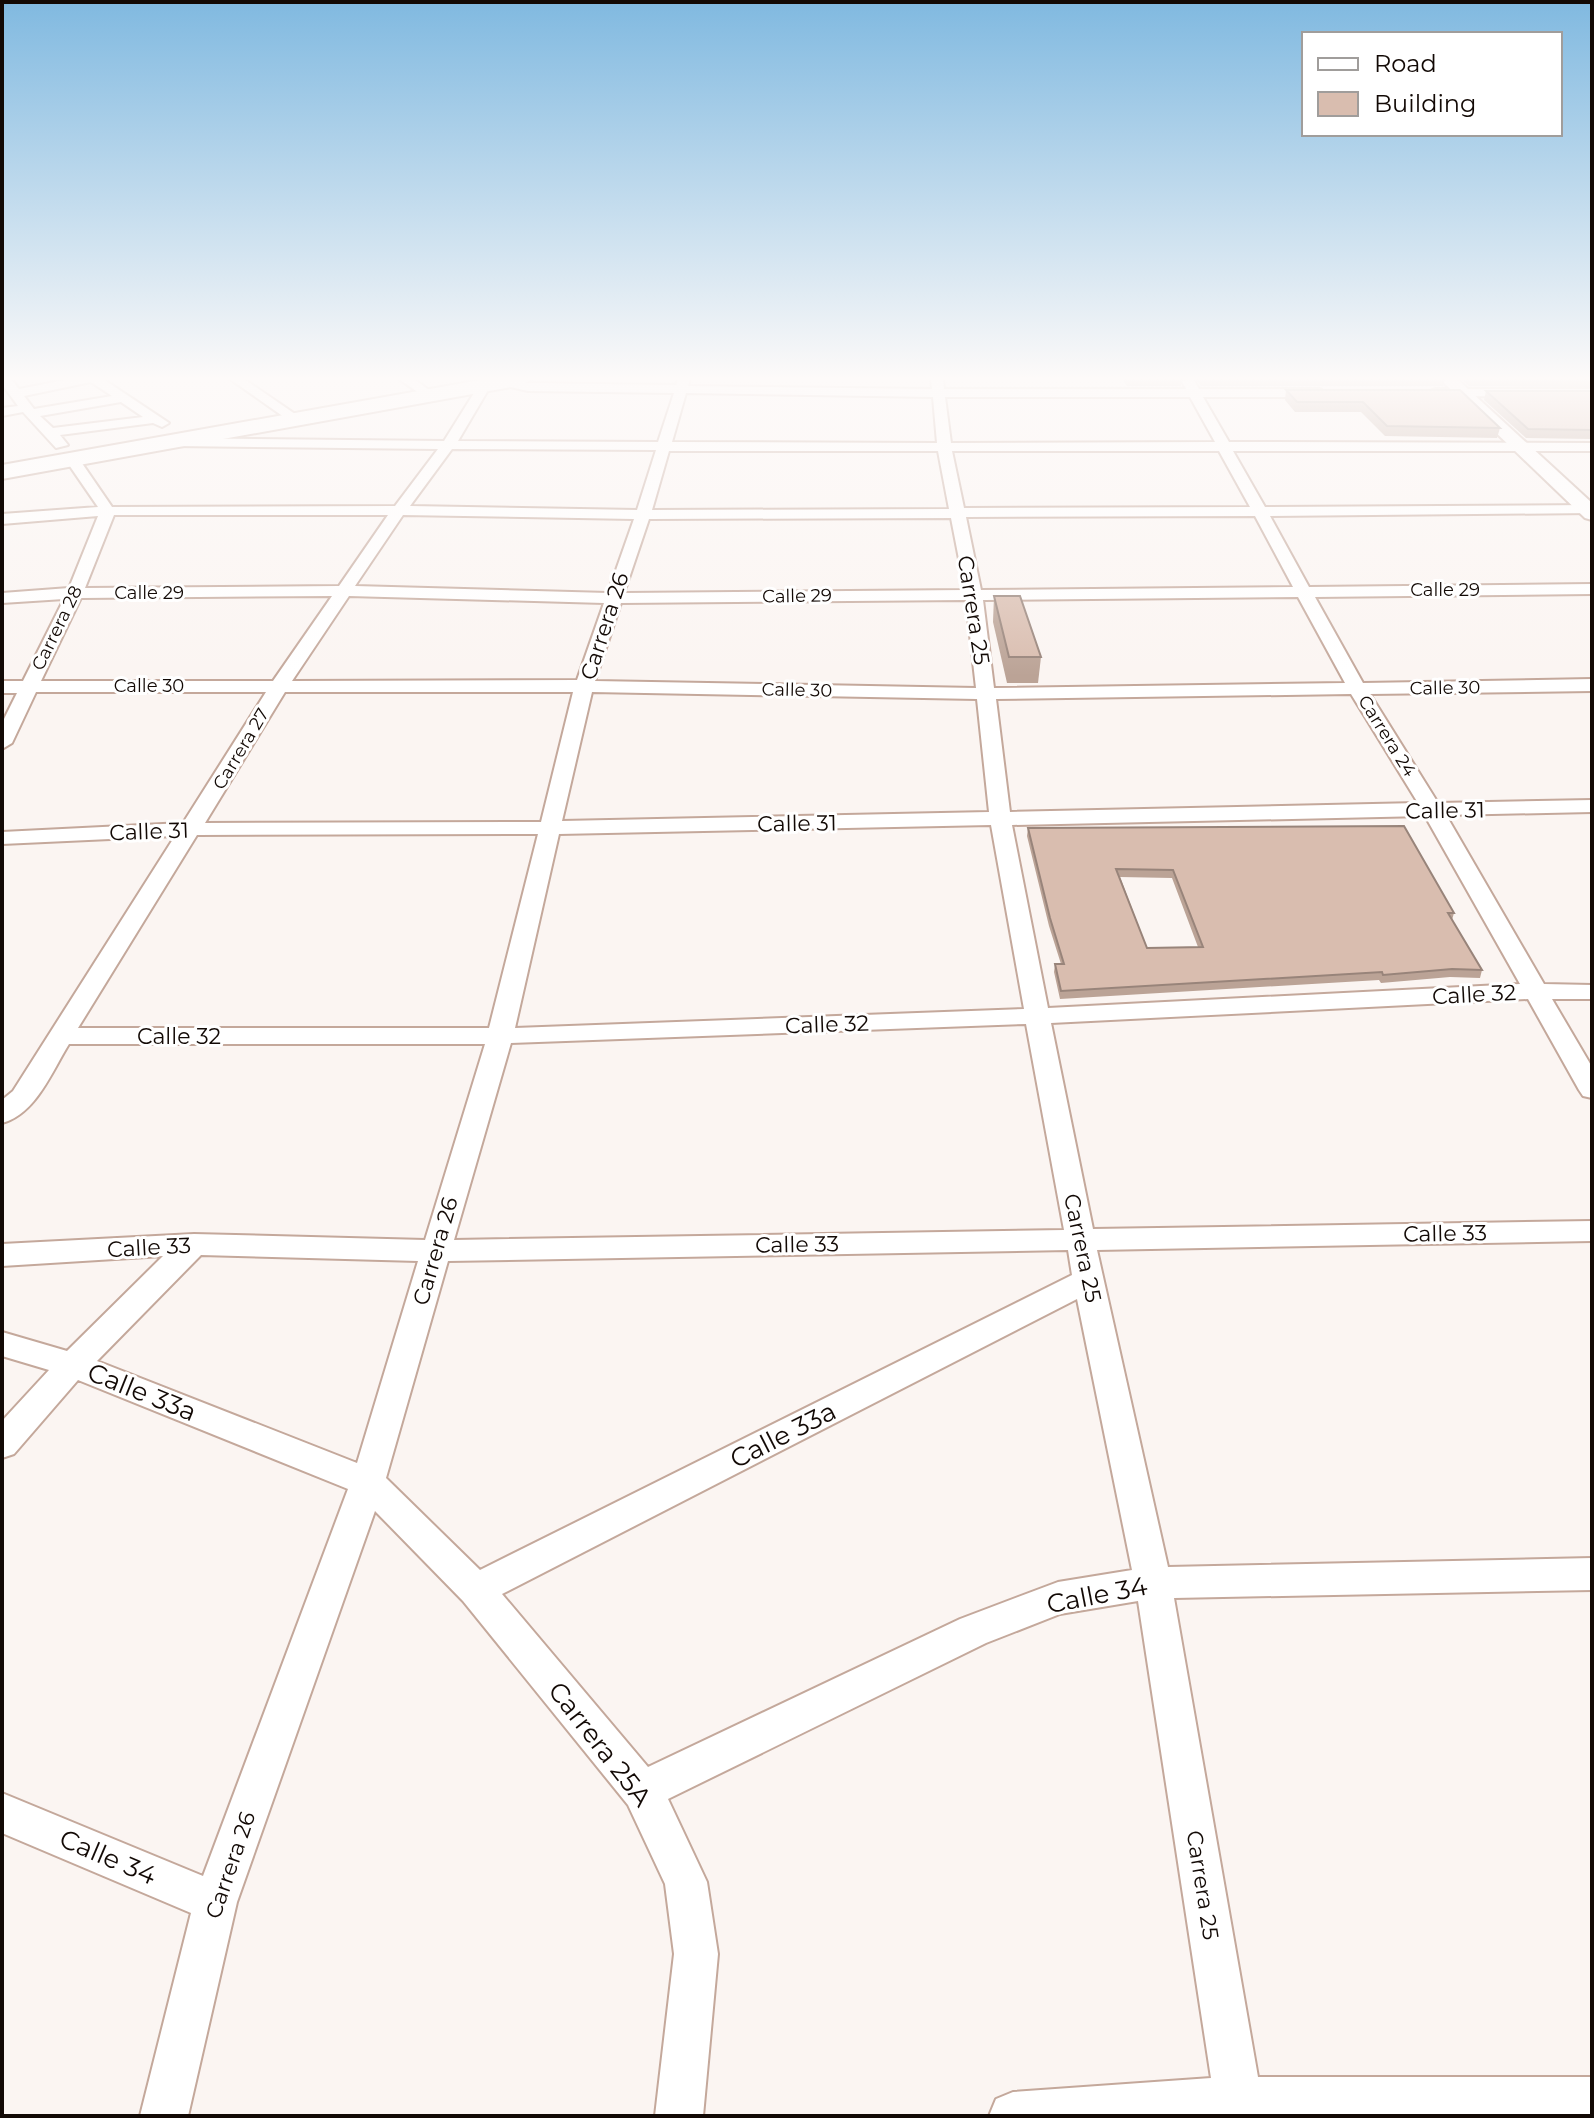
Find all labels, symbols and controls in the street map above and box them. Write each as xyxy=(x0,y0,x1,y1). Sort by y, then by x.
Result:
legend xyxy=(1302,32,1562,136)
text: Road xyxy=(1374,49,1437,78)
text: Building xyxy=(1374,89,1477,118)
street label: Carrera 25 xyxy=(952,553,995,667)
street label: Carrera 26 xyxy=(574,569,635,683)
street label: Calle 29 xyxy=(1410,579,1480,601)
street label: Carrera 28 xyxy=(27,582,87,674)
street label: Calle 29 xyxy=(114,582,184,604)
street label: Calle 29 xyxy=(762,584,832,608)
street label: Calle 30 xyxy=(114,675,184,697)
street label: Calle 30 xyxy=(1410,676,1480,700)
street label: Calle 30 xyxy=(762,678,832,702)
street label: Carrera 24 xyxy=(1353,691,1421,781)
street label: Carrera 27 xyxy=(208,704,274,794)
street label: Calle 31 xyxy=(1405,796,1485,825)
street label: Calle 31 xyxy=(757,809,837,838)
street label: Calle 31 xyxy=(109,817,189,846)
street label: Calle 32 xyxy=(1431,979,1517,1010)
street label: Calle 32 xyxy=(785,1010,870,1039)
street label: Calle 32 xyxy=(137,1023,221,1050)
street label: Carrera 25 xyxy=(1058,1191,1107,1305)
street label: Carrera 26 xyxy=(407,1194,464,1308)
street label: Calle 33 xyxy=(1403,1219,1487,1248)
street label: Calle 33 xyxy=(755,1230,839,1259)
street label: Calle 33 xyxy=(106,1232,192,1263)
street label: Calle 33a xyxy=(83,1356,201,1428)
street label: Calle 33a xyxy=(725,1395,841,1475)
street label: Calle 34 xyxy=(1044,1570,1150,1620)
street label: Carrera 25A xyxy=(541,1675,659,1813)
street label: Carrera 26 xyxy=(200,1808,261,1922)
street label: Calle 34 xyxy=(55,1822,161,1892)
street label: Carrera 25 xyxy=(1181,1828,1224,1942)

